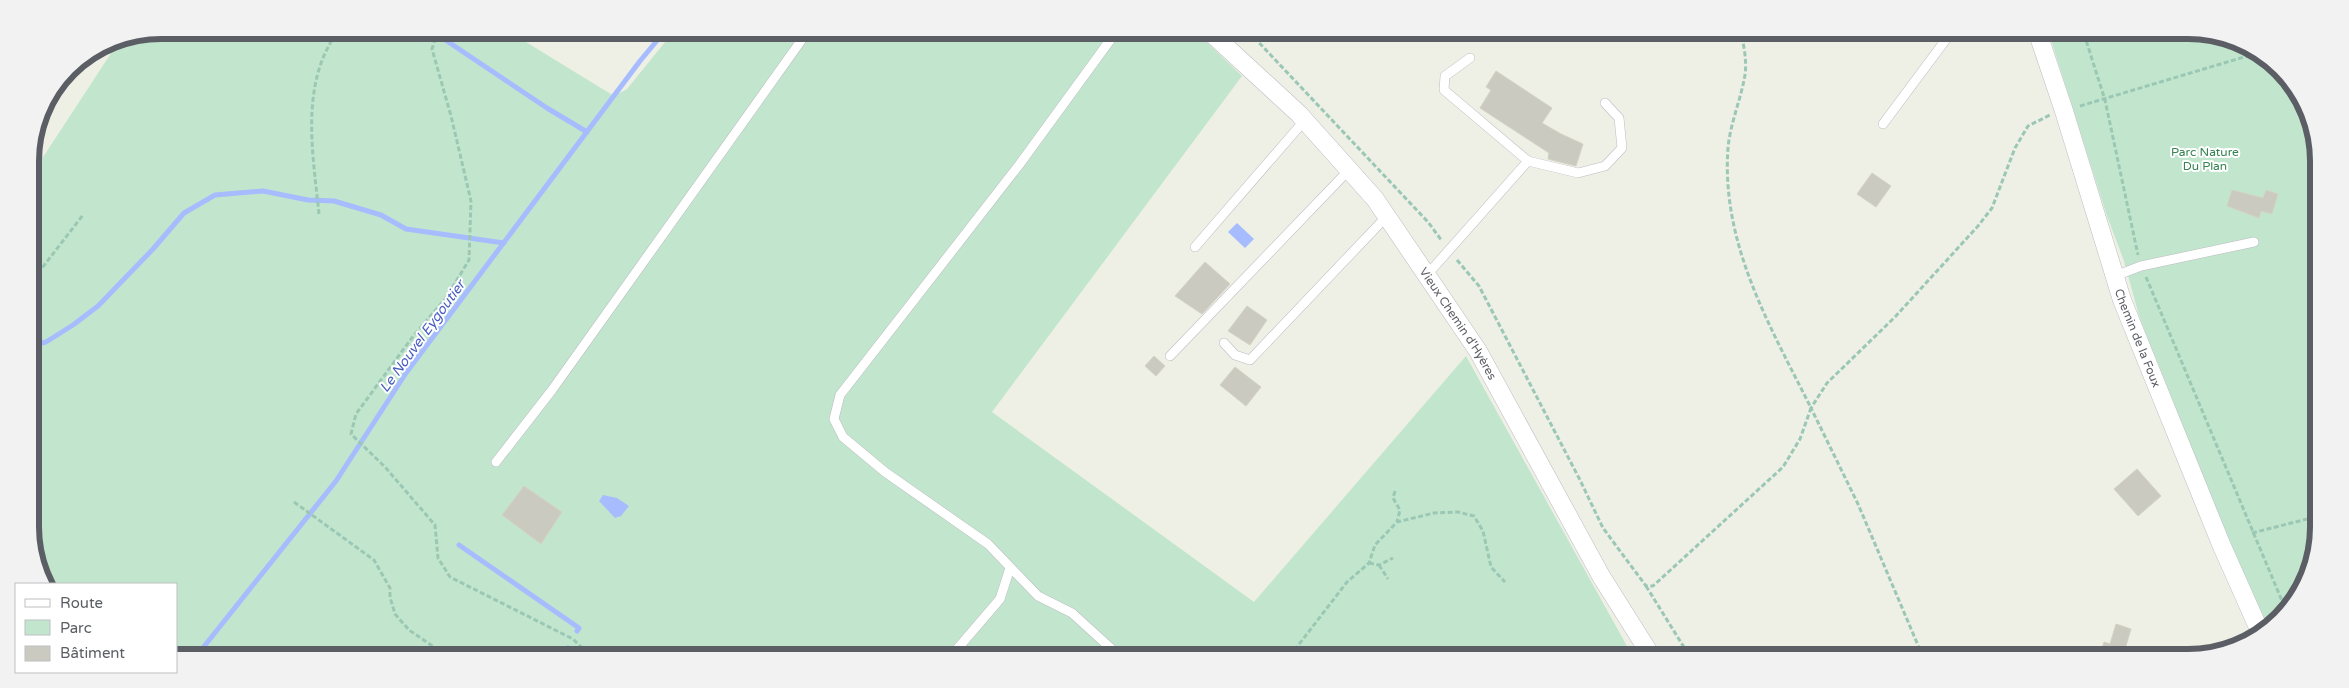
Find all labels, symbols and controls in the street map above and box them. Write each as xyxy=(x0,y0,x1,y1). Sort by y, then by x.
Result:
park label: Parc Nature Du Plan xyxy=(2171,145,2239,173)
street label: Vieux Chemin d'Hyères xyxy=(1417,265,1500,383)
water label: Le Nouvel Eygoutier xyxy=(376,276,470,396)
street label: Chemin de la Foux xyxy=(2112,287,2164,389)
legend xyxy=(15,583,178,673)
text: Route xyxy=(60,594,103,612)
text: Parc xyxy=(60,619,92,637)
text: Bâtiment xyxy=(60,644,125,662)

